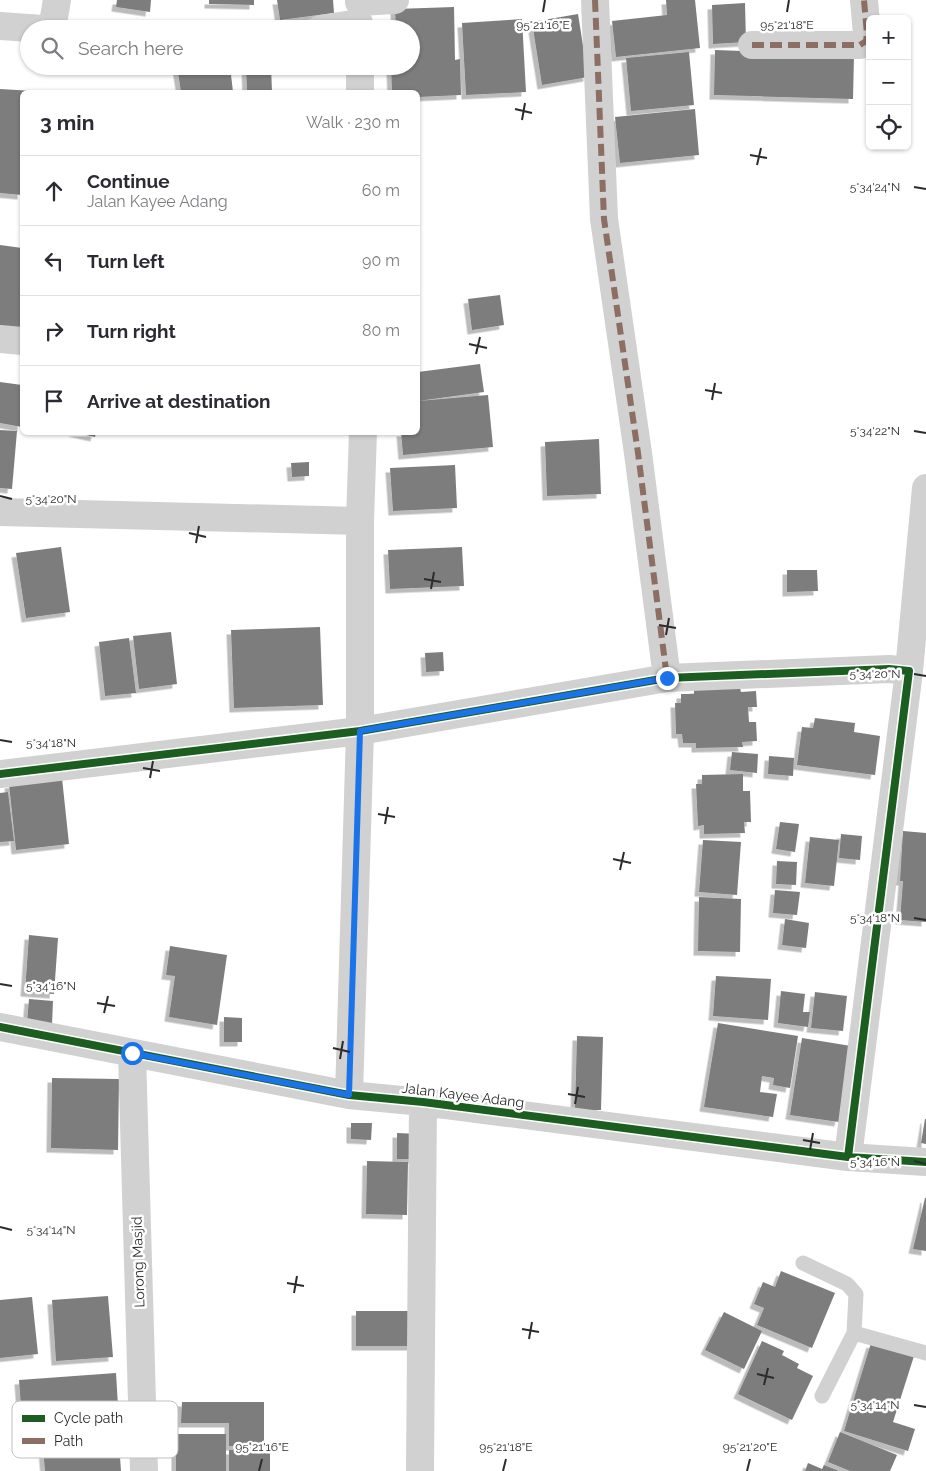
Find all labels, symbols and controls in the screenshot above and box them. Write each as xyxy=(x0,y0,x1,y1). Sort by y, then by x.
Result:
map controls xyxy=(866,15,911,150)
button: + xyxy=(866,15,911,60)
text: 95°21'16"E xyxy=(516,18,570,32)
text: 95°21'18"E xyxy=(760,18,814,32)
search box xyxy=(20,20,420,75)
icon: search xyxy=(38,34,66,62)
text: Search here xyxy=(78,37,184,59)
button: − xyxy=(866,60,911,105)
button: locate xyxy=(866,105,911,150)
text: 3 min xyxy=(40,110,94,135)
text: Walk · 230 m xyxy=(306,113,400,132)
text: Continue xyxy=(87,170,170,192)
icon: ahead xyxy=(40,177,68,205)
text: 5°34'24"N xyxy=(850,180,900,194)
text: 60 m xyxy=(362,181,400,200)
text: Jalan Kayee Adang xyxy=(87,192,228,211)
icon: left xyxy=(40,247,68,275)
text: Turn left xyxy=(87,250,164,272)
text: 90 m xyxy=(362,251,400,270)
icon: right xyxy=(40,317,68,345)
text: Turn right xyxy=(87,320,176,342)
text: 80 m xyxy=(362,321,400,340)
icon: arrive xyxy=(40,387,68,415)
text: Arrive at destination xyxy=(87,390,271,412)
text: 5°34'22"N xyxy=(850,424,900,438)
text: 5°34'20"N xyxy=(25,492,77,506)
route end xyxy=(656,667,679,690)
text: 5°34'20"N xyxy=(849,667,901,681)
text: 5°34'18"N xyxy=(26,736,76,750)
text: 5°34'18"N xyxy=(850,911,900,925)
text: 5°34'16"N xyxy=(26,979,76,993)
route start xyxy=(121,1042,144,1065)
street label: Jalan Kayee Adang xyxy=(401,1080,525,1110)
text: 5°34'16"N xyxy=(850,1155,900,1169)
street label: Lorong Masjid xyxy=(128,1216,148,1308)
text: 5°34'14"N xyxy=(26,1223,76,1237)
text: 5°34'14"N xyxy=(850,1398,900,1412)
legend xyxy=(12,1401,178,1458)
text: Cycle path xyxy=(54,1410,123,1426)
text: Path xyxy=(54,1433,83,1449)
text: 95°21'16"E xyxy=(235,1440,289,1454)
text: 95°21'18"E xyxy=(479,1440,533,1454)
text: 95°21'20"E xyxy=(723,1440,777,1454)

